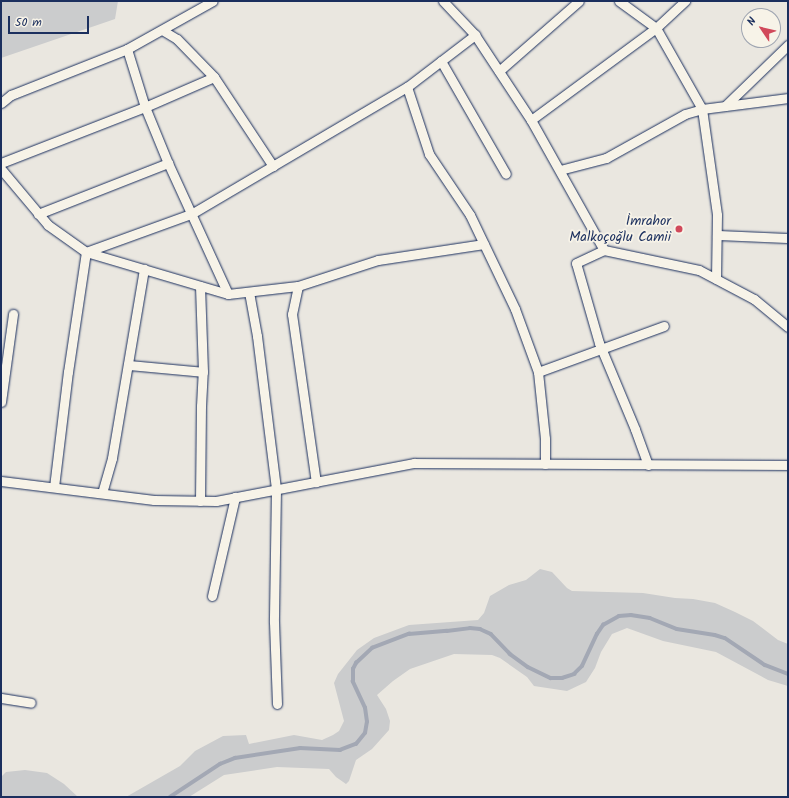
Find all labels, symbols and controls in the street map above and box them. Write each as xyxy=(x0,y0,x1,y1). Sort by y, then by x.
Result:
scale bar xyxy=(10,8,91,34)
north arrow xyxy=(741,8,781,48)
text: 50 m xyxy=(15,13,42,32)
text: N xyxy=(743,14,761,30)
place label: İmrahor Malkoçoğlu Camii xyxy=(569,213,671,246)
marker: İmrahor Malkoçoğlu Camii xyxy=(674,224,684,234)

